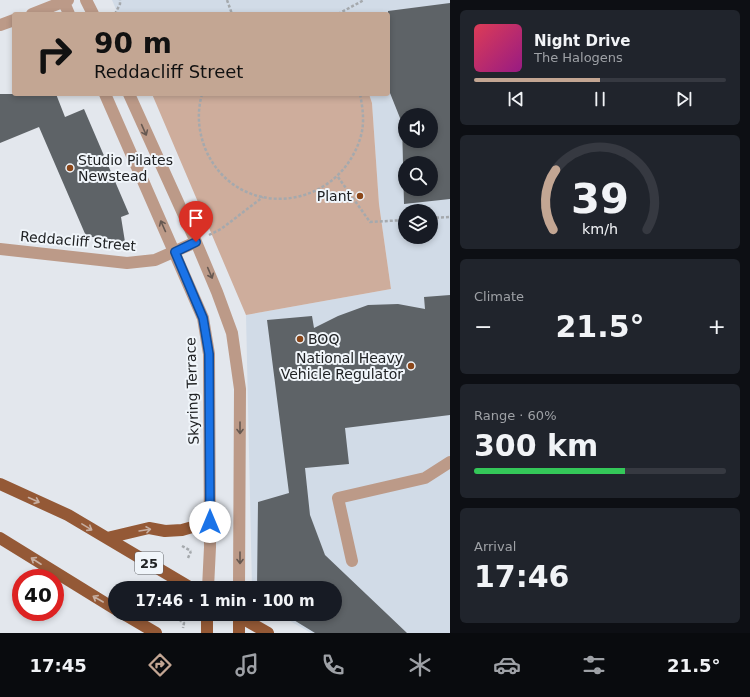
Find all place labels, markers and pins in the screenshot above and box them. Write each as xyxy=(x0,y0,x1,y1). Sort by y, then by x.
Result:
place label: Studio Pilates Newstead xyxy=(78,152,173,184)
marker: Studio Pilates Newstead xyxy=(65,163,75,173)
place label: Plant xyxy=(317,188,353,204)
marker: Plant xyxy=(355,191,365,201)
pin xyxy=(179,201,213,242)
place label: BOQ xyxy=(308,331,339,347)
marker: BOQ xyxy=(295,334,305,344)
place label: National Heavy Vehicle Regulator xyxy=(281,350,403,382)
marker: National Heavy Vehicle Regulator xyxy=(406,361,416,371)

